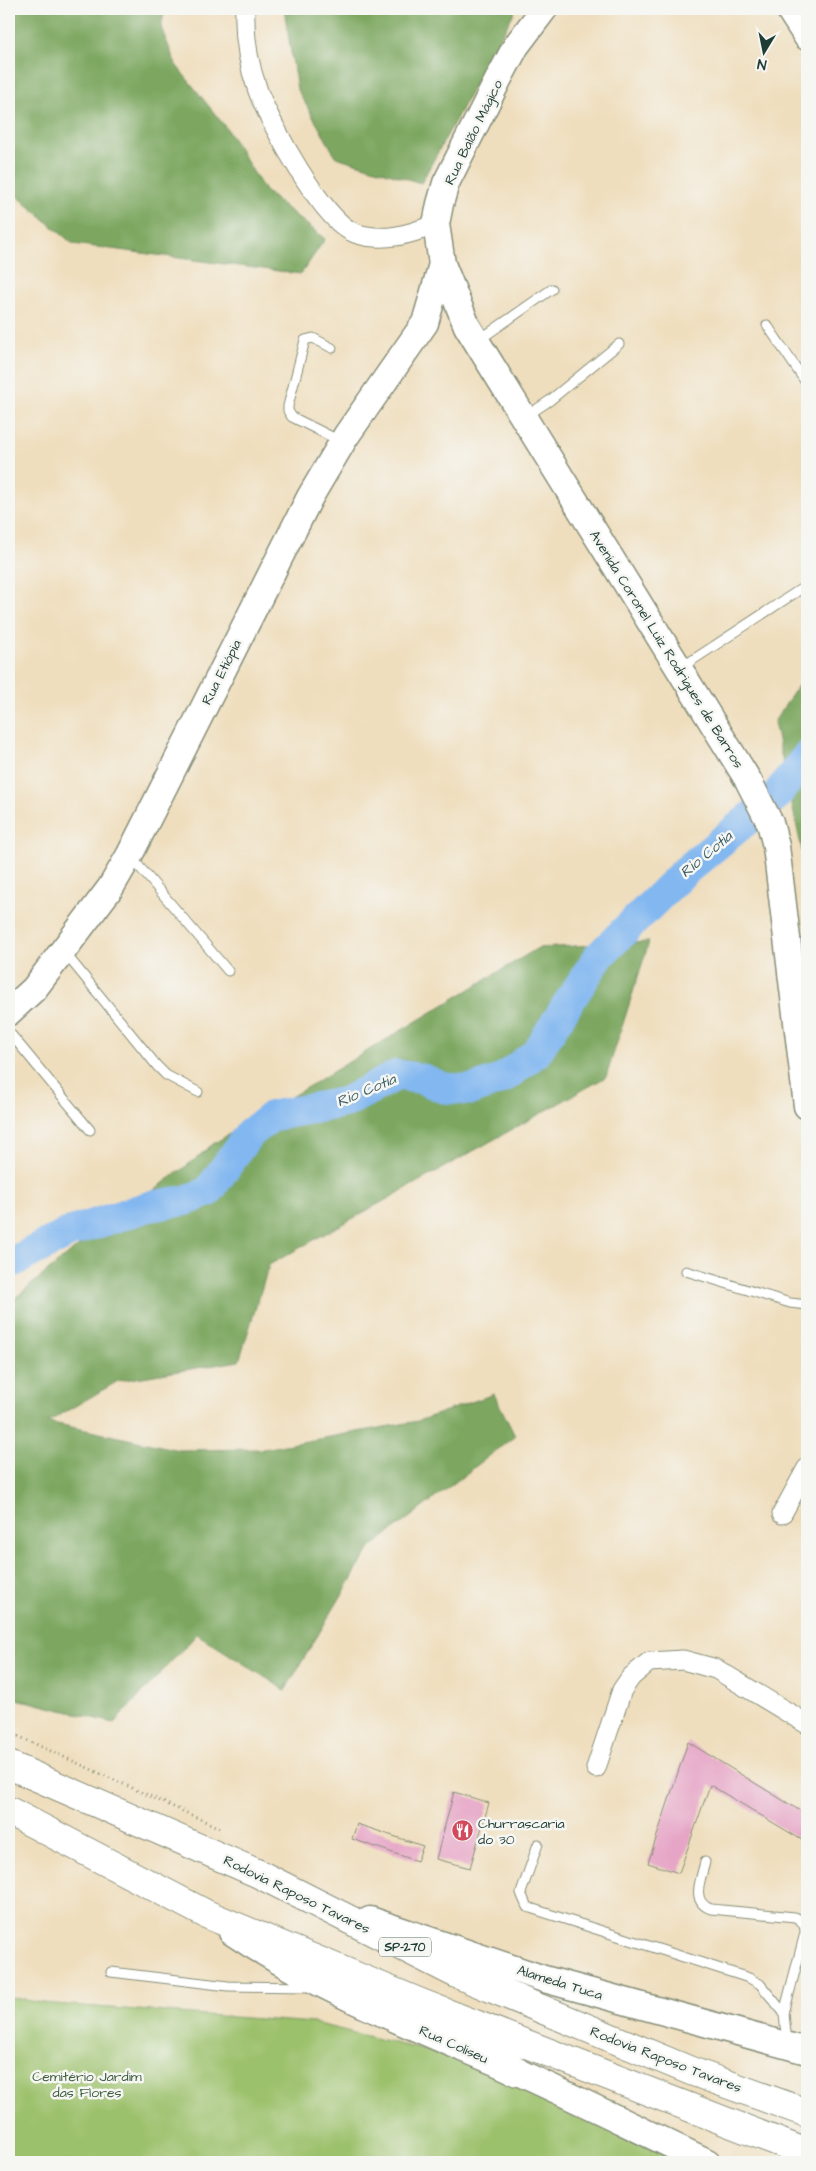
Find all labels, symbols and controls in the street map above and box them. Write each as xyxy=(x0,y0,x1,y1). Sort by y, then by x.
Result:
north arrow xyxy=(738,28,788,78)
text: N xyxy=(756,53,768,74)
street label: Rua Balão Mágico xyxy=(440,77,508,188)
street label: Avenida Coronel Luiz Rodrigues de Barros xyxy=(584,527,748,772)
street label: Rua Etiópia xyxy=(197,636,247,709)
water label: Rio Cotia xyxy=(676,825,738,882)
water label: Rio Cotia xyxy=(333,1068,400,1112)
place label: Churrascaria do 30 xyxy=(478,1814,565,1850)
restaurant icon: Churrascaria do 30 xyxy=(450,1819,474,1843)
street label: Rodovia Raposo Tavares xyxy=(220,1851,373,1939)
road number: SP-270 xyxy=(379,1938,431,1956)
street label: Alameda Tuca xyxy=(514,1960,605,2005)
street label: Rua Coliseu xyxy=(416,2021,491,2069)
street label: Rodovia Raposo Tavares xyxy=(587,2022,744,2098)
park label: Cemitério Jardim das Flores xyxy=(32,2067,142,2103)

